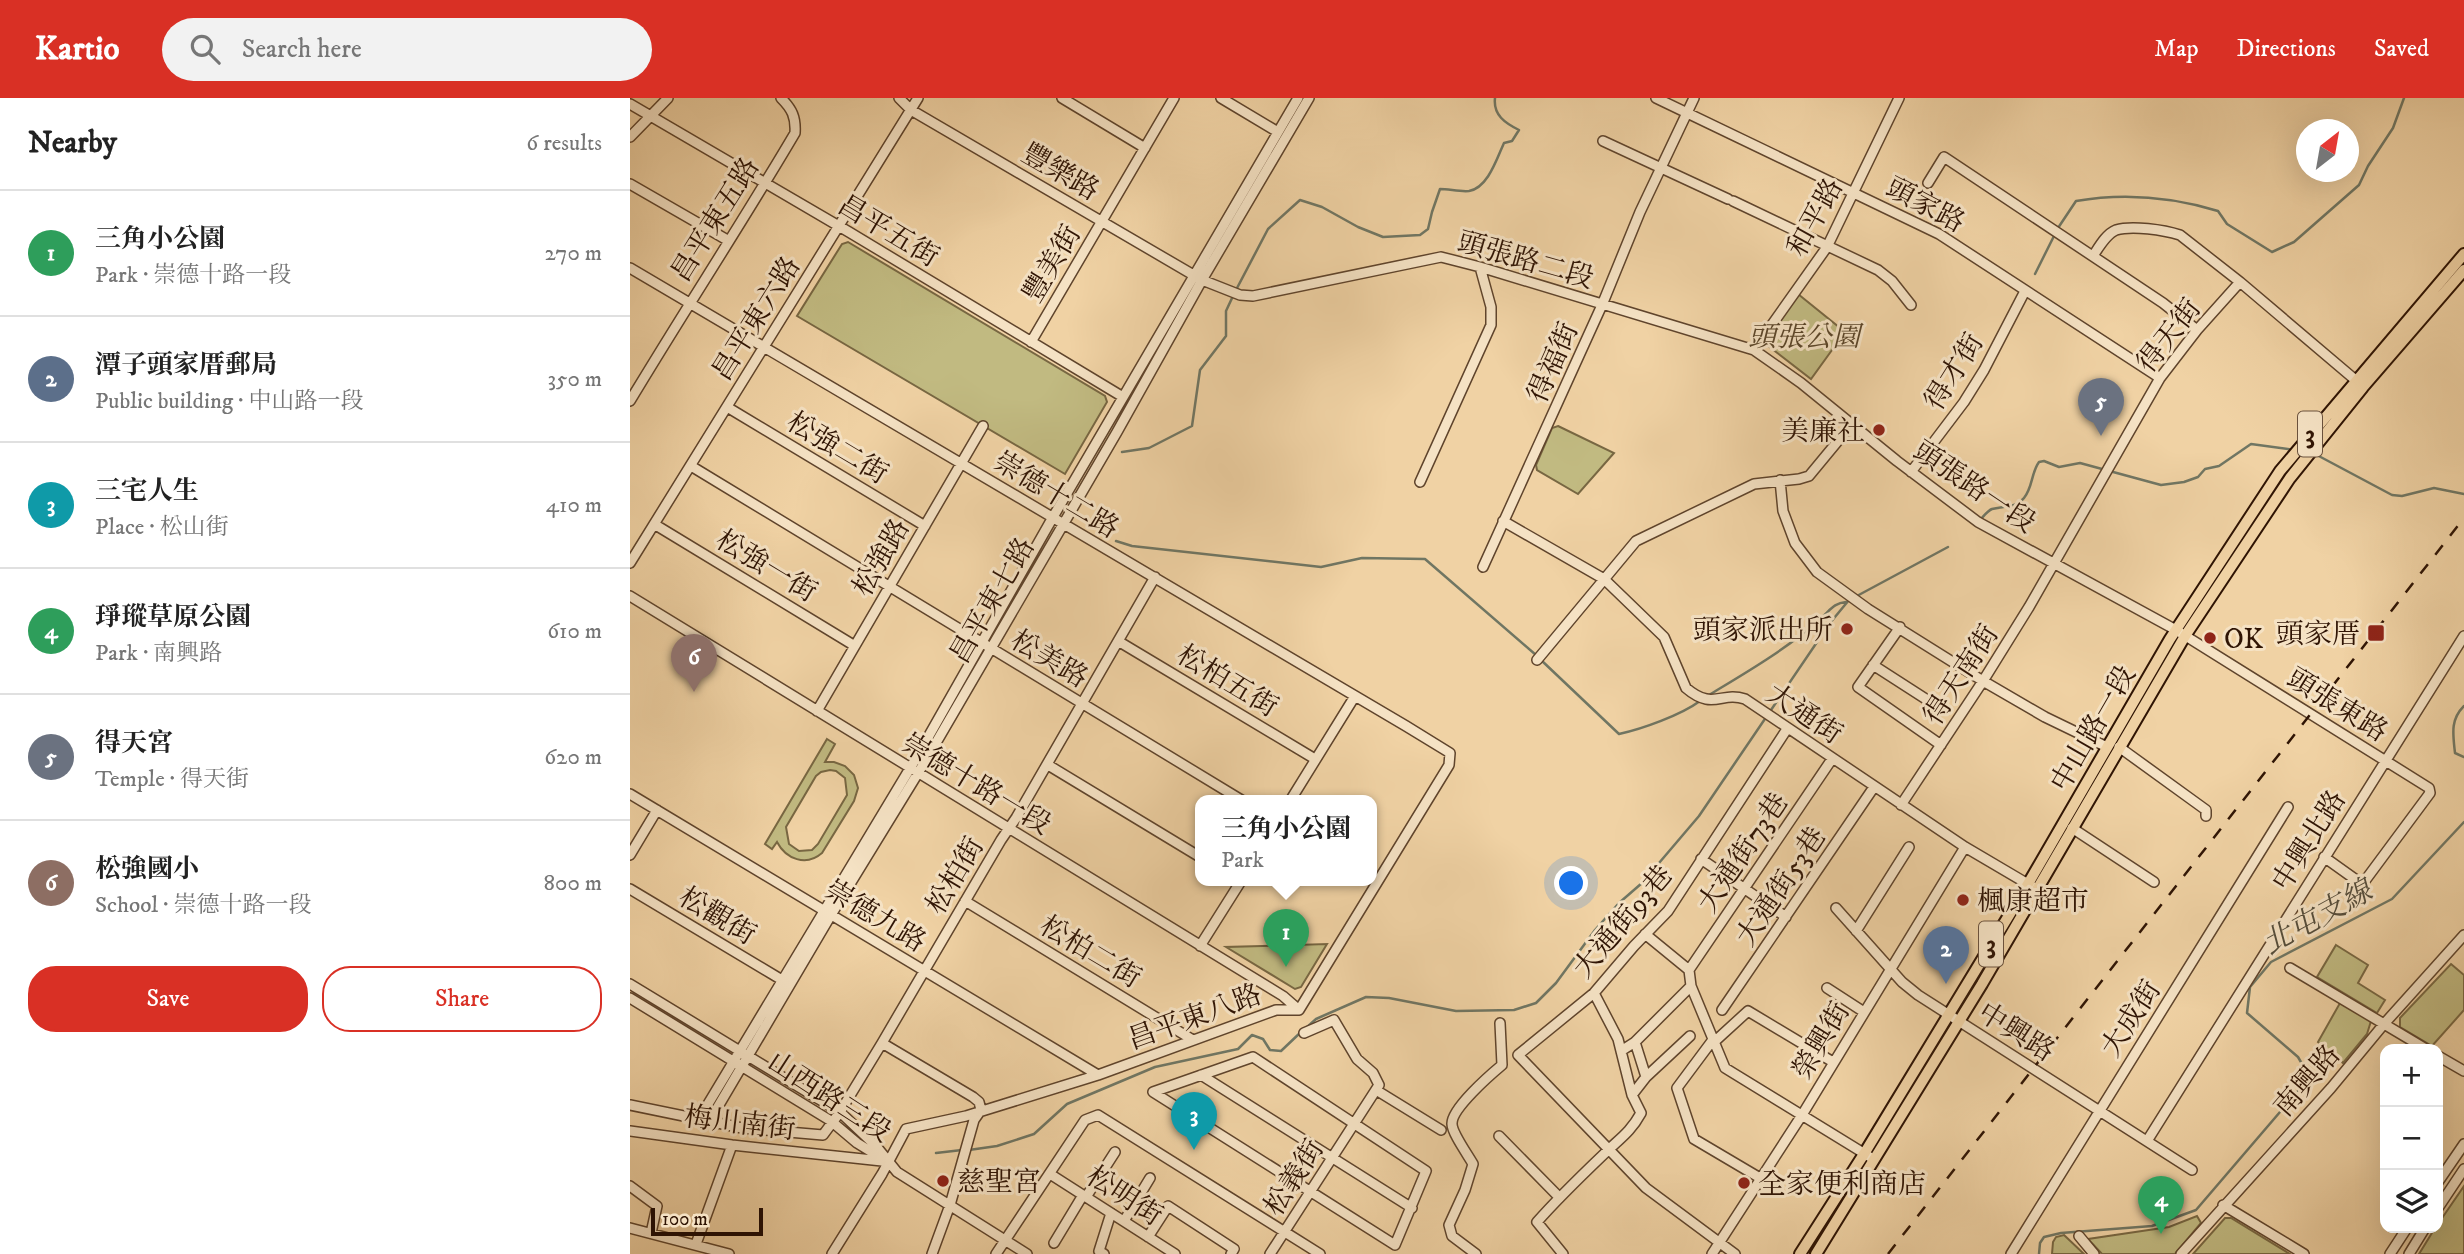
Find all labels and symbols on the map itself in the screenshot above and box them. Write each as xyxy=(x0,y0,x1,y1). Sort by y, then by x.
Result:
north arrow xyxy=(2296,119,2359,182)
street label: 豐樂路 xyxy=(1015,136,1105,208)
street label: 昌平東五路 xyxy=(663,151,767,288)
street label: 頭家路 xyxy=(1880,170,1971,240)
street label: 和平路 xyxy=(1780,173,1851,263)
street label: 昌平五街 xyxy=(831,187,945,275)
street label: 豐美街 xyxy=(1016,219,1089,309)
street label: 頭張路二段 xyxy=(1453,224,1598,297)
street label: 昌平東六路 xyxy=(704,250,808,387)
street label: 得天街 xyxy=(2130,292,2209,380)
street label: 得福街 xyxy=(1520,317,1586,408)
park label: 頭張公園 xyxy=(1748,320,1864,355)
street label: 得才街 xyxy=(1917,327,1991,417)
pin: 5 xyxy=(2078,378,2124,436)
street label: 松強二街 xyxy=(780,404,894,492)
road number: 3 xyxy=(2298,412,2322,456)
place label: 美廉社 xyxy=(1781,414,1865,449)
marker: 美廉社 xyxy=(1871,422,1887,438)
street label: 頭張路一段 xyxy=(1906,434,2042,541)
street label: 崇德十二路 xyxy=(987,444,1125,546)
street label: 松強路 xyxy=(845,513,917,603)
street label: 松強一街 xyxy=(709,522,823,610)
street label: 昌平東七路 xyxy=(942,531,1042,670)
place label: 頭家派出所 xyxy=(1693,613,1833,648)
place label: 頭家厝 xyxy=(2276,617,2360,652)
street label: 得天南街 xyxy=(1916,618,2006,731)
marker: 頭家派出所 xyxy=(1839,621,1855,637)
place label: OK xyxy=(2224,622,2263,657)
street label: 松美路 xyxy=(1004,623,1094,696)
marker: 頭家厝 xyxy=(2366,623,2386,643)
marker: OK xyxy=(2202,630,2218,646)
pin: 6 xyxy=(671,634,717,692)
street label: 松柏五街 xyxy=(1170,637,1284,725)
street label: 中山路一段 xyxy=(2043,659,2143,798)
street label: 頭張東路 xyxy=(2280,661,2394,750)
street label: 大通街 xyxy=(1760,676,1849,752)
street label: 崇德十路一段 xyxy=(895,726,1057,843)
street label: 中興北路 xyxy=(2265,784,2354,898)
street label: 大通街73巷 xyxy=(1690,786,1796,919)
street label: 大通街53巷 xyxy=(1729,821,1834,953)
street label: 松柏街 xyxy=(919,831,992,921)
street label: 大通街93巷 xyxy=(1566,858,1680,985)
your location xyxy=(1554,866,1588,900)
street label: 崇德九路 xyxy=(818,872,932,960)
water label: 北屯支線 xyxy=(2256,872,2382,964)
street label: 松觀街 xyxy=(672,880,762,953)
place label: 楓康超市 xyxy=(1977,884,2089,919)
marker: 楓康超市 xyxy=(1955,892,1971,908)
street label: 松柏二街 xyxy=(1033,908,1147,996)
pin: 1 xyxy=(1263,909,1309,967)
road number: 3 xyxy=(1979,922,2003,966)
pin: 2 xyxy=(1923,926,1969,984)
street label: 大成街 xyxy=(2094,974,2169,1064)
street label: 昌平東八路 xyxy=(1123,977,1266,1058)
street label: 中興路 xyxy=(1971,995,2061,1069)
street label: 榮興街 xyxy=(1785,996,1858,1086)
street label: 南興路 xyxy=(2266,1038,2348,1124)
street label: 山西路三段 xyxy=(761,1044,897,1150)
pin: 3 xyxy=(1171,1092,1217,1150)
street label: 梅川南街 xyxy=(682,1099,798,1148)
street label: 松義街 xyxy=(1257,1133,1332,1223)
street label: 松明街 xyxy=(1079,1159,1169,1234)
place label: 慈聖宮 xyxy=(957,1165,1041,1200)
place label: 全家便利商店 xyxy=(1758,1167,1926,1202)
marker: 慈聖宮 xyxy=(935,1173,951,1189)
marker: 全家便利商店 xyxy=(1736,1175,1752,1191)
pin: 4 xyxy=(2138,1176,2184,1234)
scale bar xyxy=(651,1205,763,1237)

